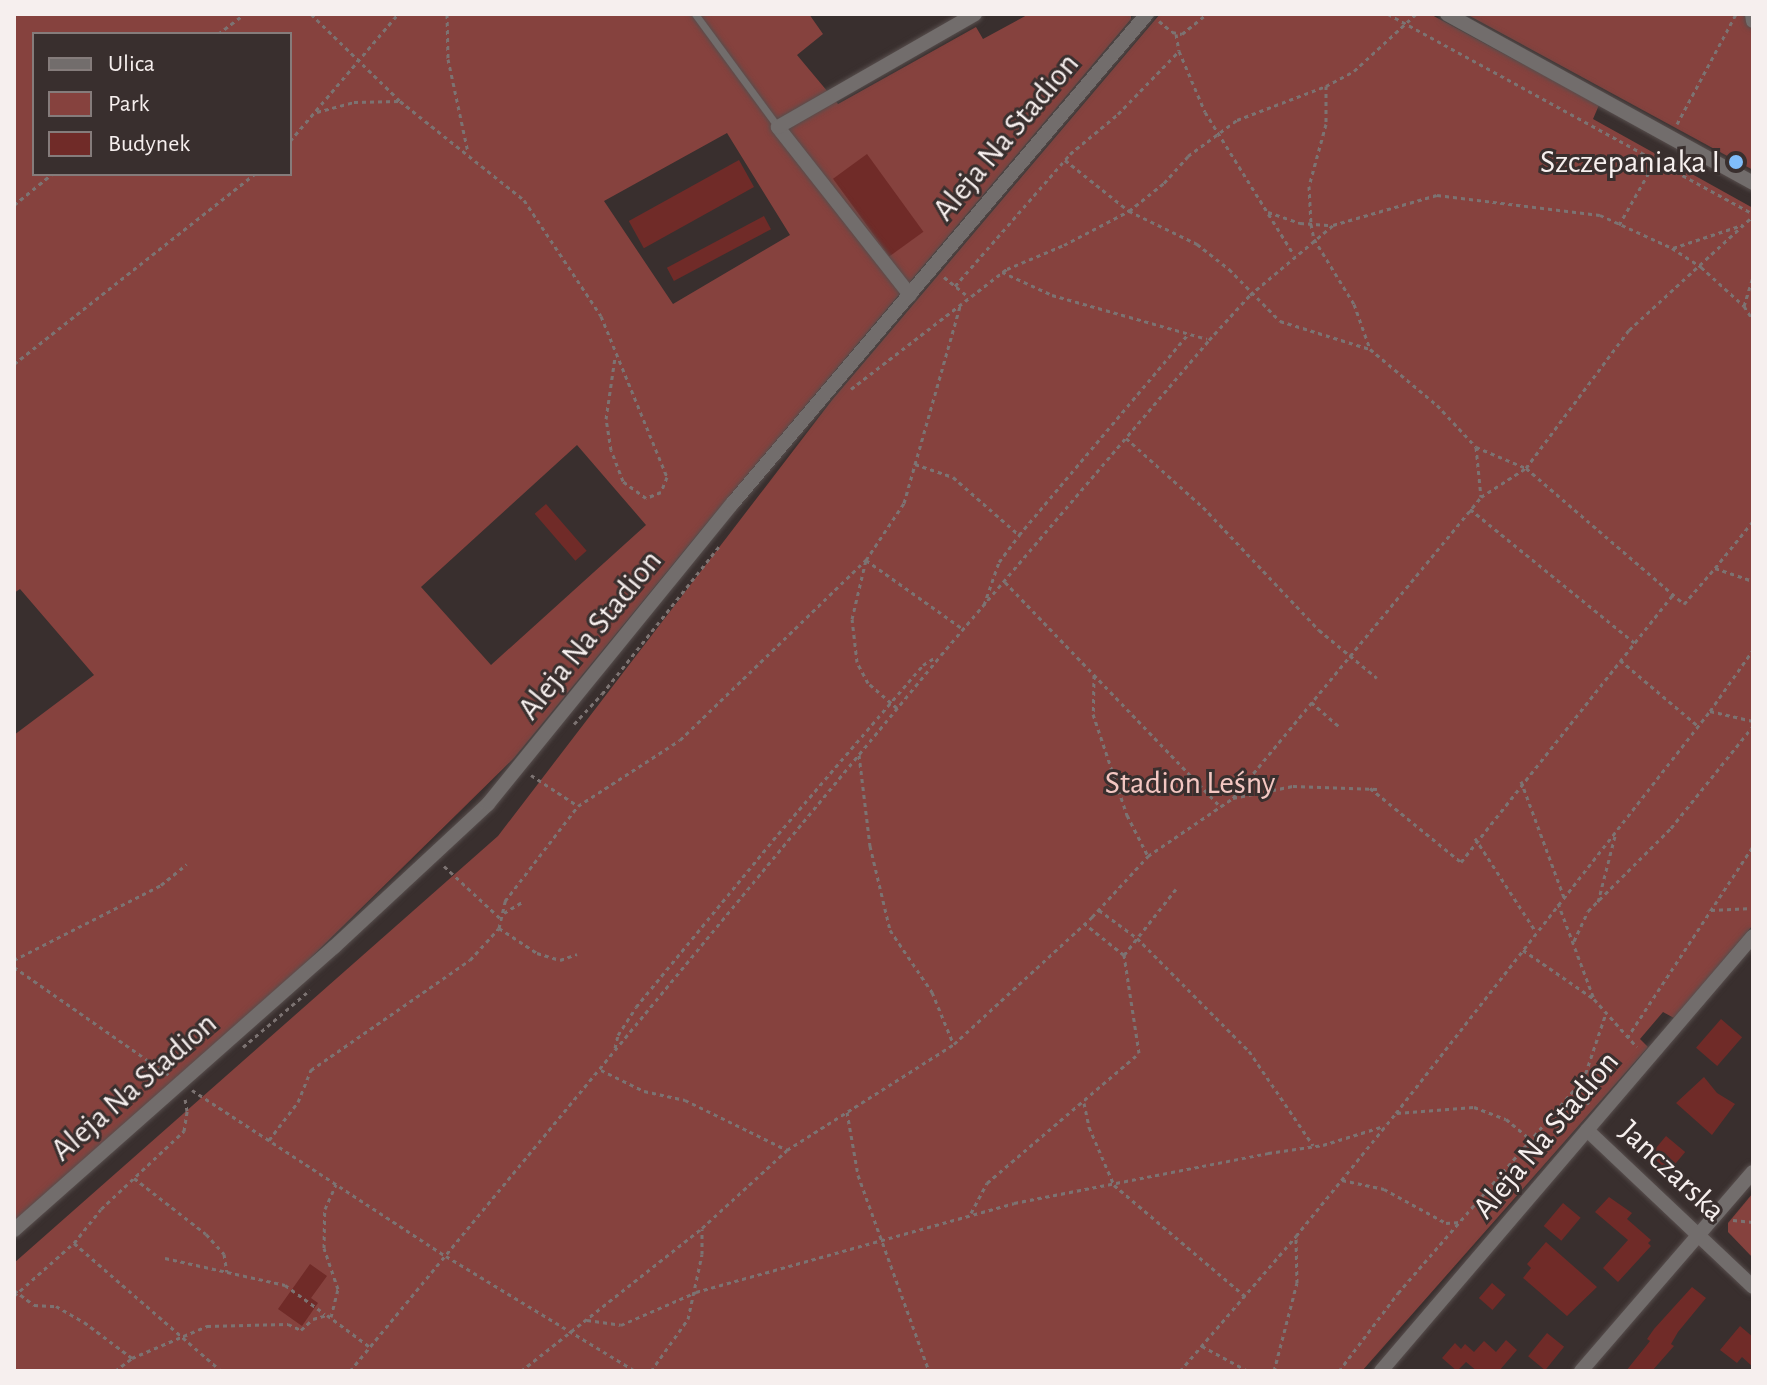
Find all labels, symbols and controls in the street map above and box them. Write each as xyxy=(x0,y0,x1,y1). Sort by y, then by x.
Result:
legend xyxy=(32,32,292,176)
street label: Aleja Na Stadion xyxy=(925,45,1087,229)
text: Ulica xyxy=(108,52,155,76)
text: Park xyxy=(108,92,149,116)
text: Budynek xyxy=(108,132,190,156)
place label: Szczepaniaka I xyxy=(1540,143,1720,181)
marker: Szczepaniaka I xyxy=(1727,153,1745,171)
street label: Aleja Na Stadion xyxy=(510,542,670,728)
park label: Stadion Leśny xyxy=(1105,764,1275,802)
street label: Aleja Na Stadion xyxy=(43,1005,225,1169)
street label: Aleja Na Stadion xyxy=(1465,1043,1627,1227)
street label: Janczarska xyxy=(1611,1112,1733,1230)

